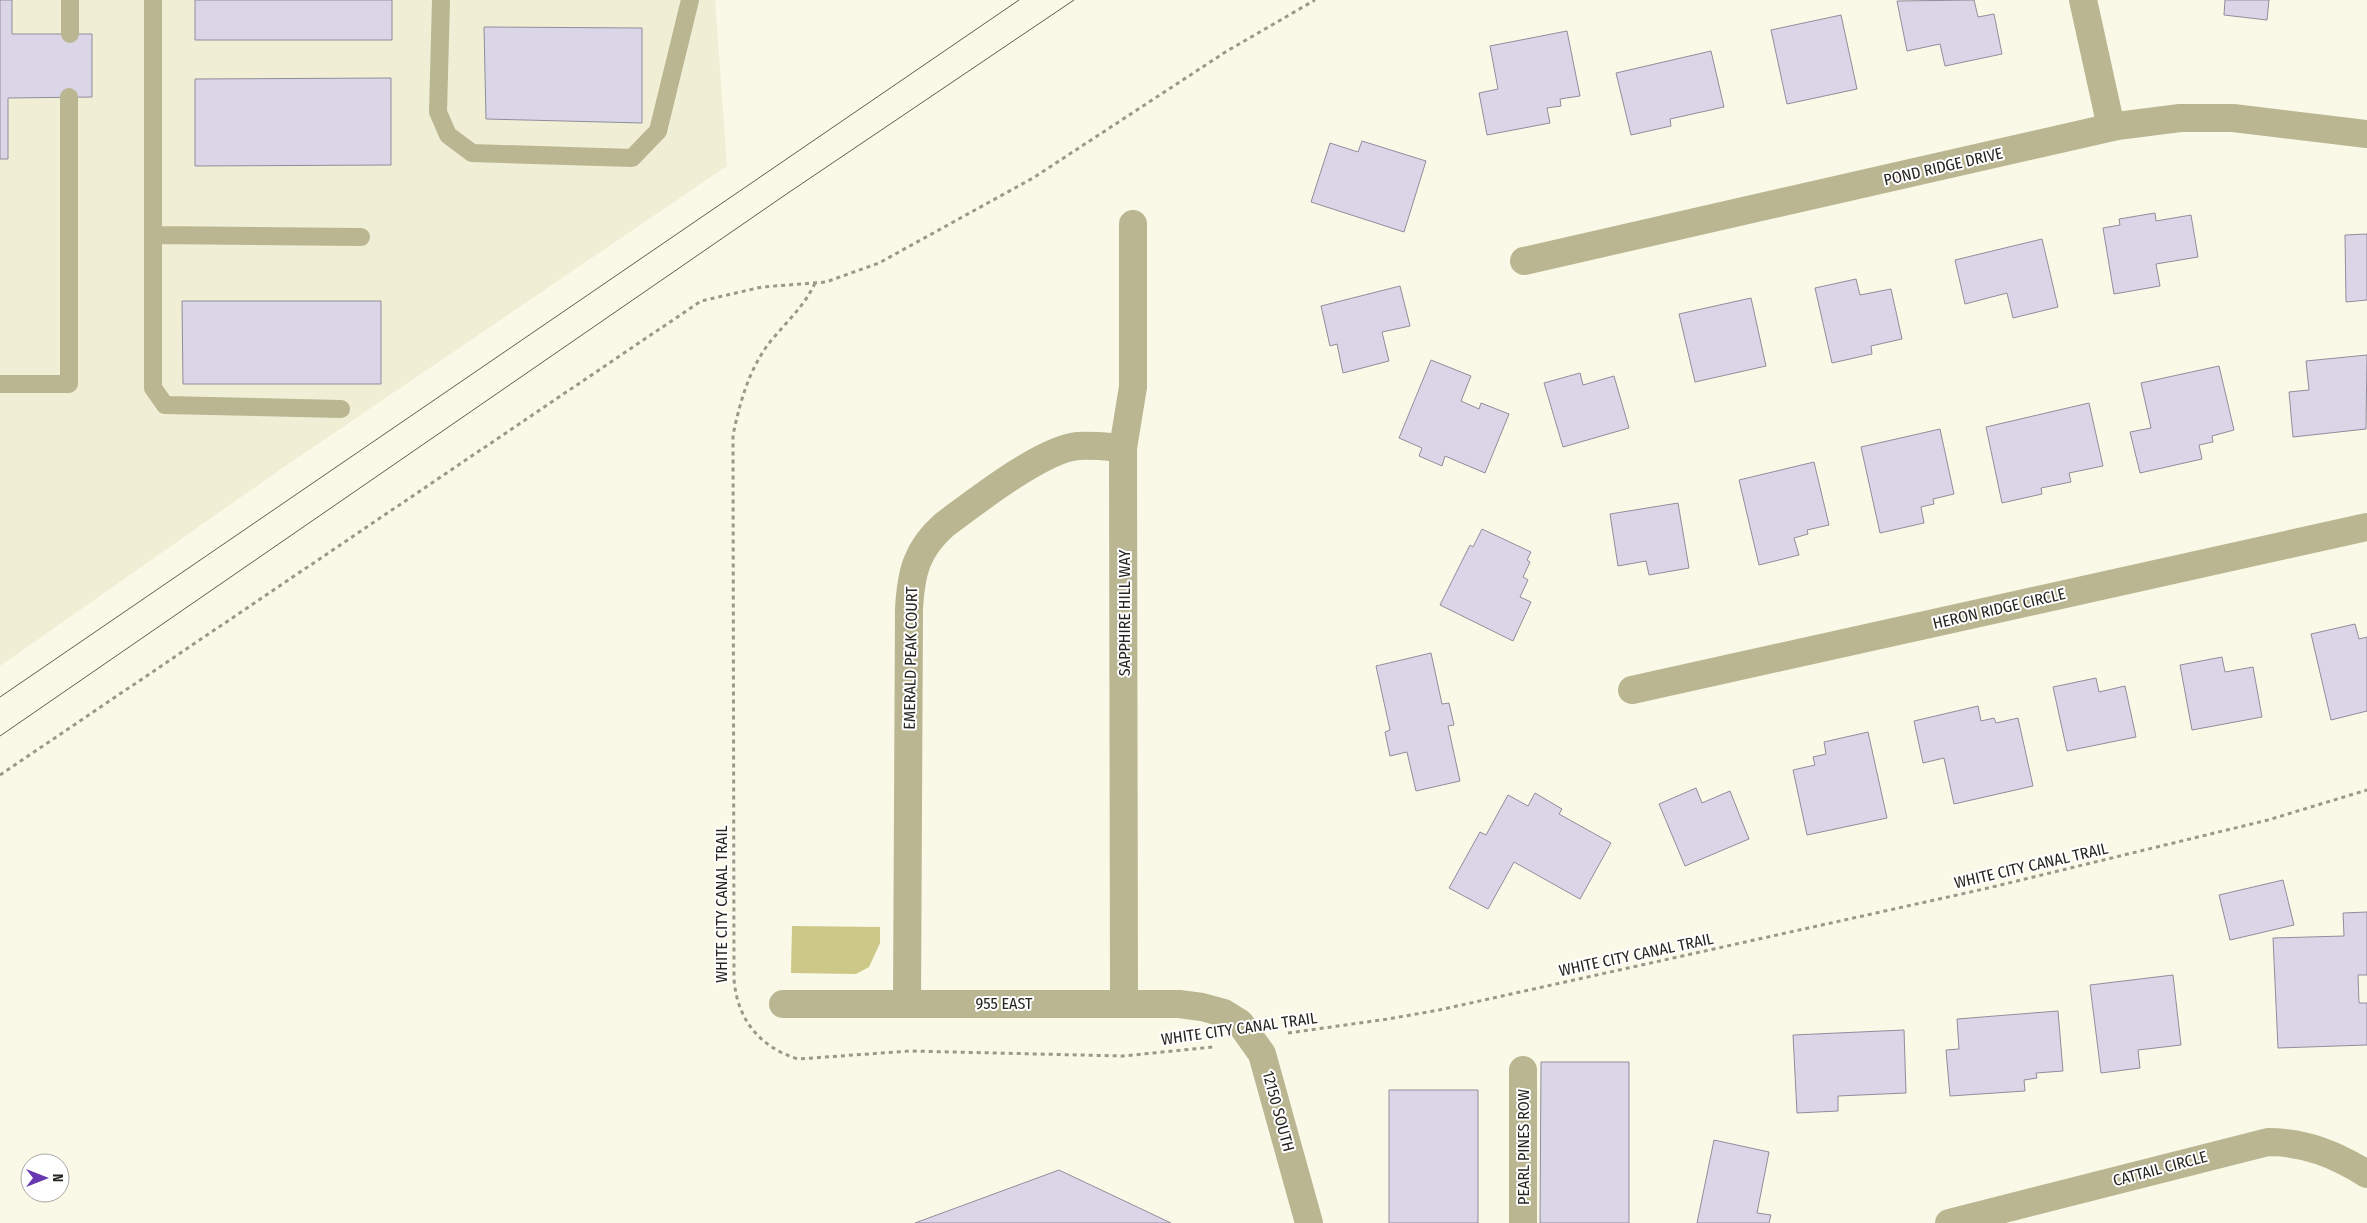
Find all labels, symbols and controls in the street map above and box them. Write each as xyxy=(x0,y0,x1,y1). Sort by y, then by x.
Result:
street label: POND RIDGE DRIVE xyxy=(1882,144,2005,189)
street label: SAPPHIRE HILL WAY xyxy=(1115,550,1134,676)
street label: HERON RIDGE CIRCLE xyxy=(1931,584,2067,633)
street label: EMERALD PEAK COURT xyxy=(900,586,921,730)
street label: WHITE CITY CANAL TRAIL xyxy=(712,825,731,983)
street label: WHITE CITY CANAL TRAIL xyxy=(1952,839,2110,892)
street label: WHITE CITY CANAL TRAIL xyxy=(1557,929,1715,980)
street label: 955 EAST xyxy=(975,994,1033,1013)
street label: WHITE CITY CANAL TRAIL xyxy=(1160,1008,1318,1049)
street label: 12150 SOUTH xyxy=(1259,1069,1298,1154)
street label: PEARL PINES ROW xyxy=(1514,1089,1533,1205)
street label: CATTAIL CIRCLE xyxy=(2111,1147,2209,1190)
north arrow xyxy=(20,1153,70,1203)
text: N xyxy=(49,1174,66,1182)

